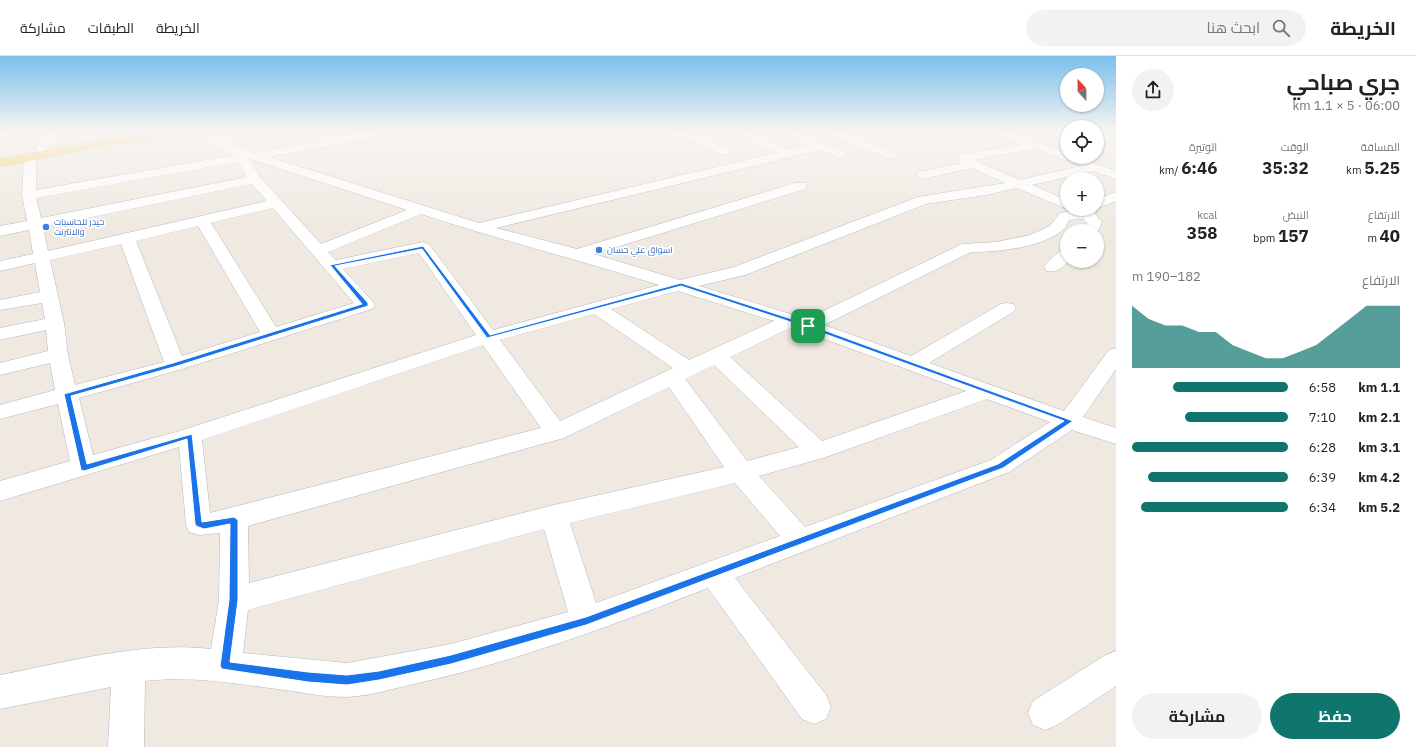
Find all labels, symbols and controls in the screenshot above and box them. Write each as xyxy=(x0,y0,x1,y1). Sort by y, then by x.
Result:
search box xyxy=(1026,10,1306,46)
text: الخريطة xyxy=(1330,16,1396,40)
icon: search xyxy=(1270,17,1292,39)
text: ابحث هنا xyxy=(1206,18,1260,37)
text: مشاركة xyxy=(20,19,66,37)
text: الطبقات xyxy=(88,19,134,37)
text: الخريطة xyxy=(156,19,200,37)
text: جري صباحي xyxy=(1286,67,1400,96)
north arrow xyxy=(1060,68,1104,112)
map controls xyxy=(1060,68,1104,268)
button: share xyxy=(1132,69,1174,111)
text: 06:00 · 5 × 1.1 km xyxy=(1292,97,1400,114)
button: locate xyxy=(1060,120,1104,164)
text: الوتيرة xyxy=(1189,140,1217,154)
text: الوقت xyxy=(1281,140,1309,154)
text: المسافة xyxy=(1361,140,1400,154)
text: 6:46 xyxy=(1181,157,1217,179)
text: 35:32 xyxy=(1262,157,1309,179)
text: 5.25 xyxy=(1364,157,1400,179)
text: /km xyxy=(1159,163,1181,177)
text: km xyxy=(1346,163,1364,177)
button: + xyxy=(1060,172,1104,216)
text: kcal xyxy=(1197,208,1217,222)
text: النبض xyxy=(1283,208,1309,222)
text: الارتفاع xyxy=(1368,208,1400,222)
place label: حيدر للحاسبات والانترنت xyxy=(54,216,104,237)
marker: حيدر للحاسبات والانترنت xyxy=(41,222,51,232)
text: 358 xyxy=(1187,222,1217,244)
button: − xyxy=(1060,224,1104,268)
text: 157 xyxy=(1278,225,1309,247)
text: 40 xyxy=(1380,225,1400,247)
text: bpm xyxy=(1253,231,1278,245)
text: m xyxy=(1367,231,1380,245)
place label: اسواق علي حسان xyxy=(607,244,673,257)
marker: اسواق علي حسان xyxy=(594,245,604,255)
text: 182–190 m xyxy=(1132,268,1201,285)
text: الارتفاع xyxy=(1362,272,1400,289)
pin xyxy=(791,309,825,343)
icon: arrive xyxy=(797,315,819,337)
text: 6:58 xyxy=(1309,379,1336,396)
text: 1.1 km xyxy=(1358,379,1400,396)
text: 7:10 xyxy=(1309,409,1336,426)
text: 2.1 km xyxy=(1358,409,1400,426)
text: 6:28 xyxy=(1309,439,1336,456)
text: 3.1 km xyxy=(1358,439,1400,456)
text: 6:39 xyxy=(1309,469,1336,486)
text: 4.2 km xyxy=(1358,469,1400,486)
text: 6:34 xyxy=(1309,499,1336,516)
text: 5.2 km xyxy=(1358,499,1400,516)
button: مشاركة xyxy=(1132,693,1262,739)
button: حفظ xyxy=(1270,693,1400,739)

